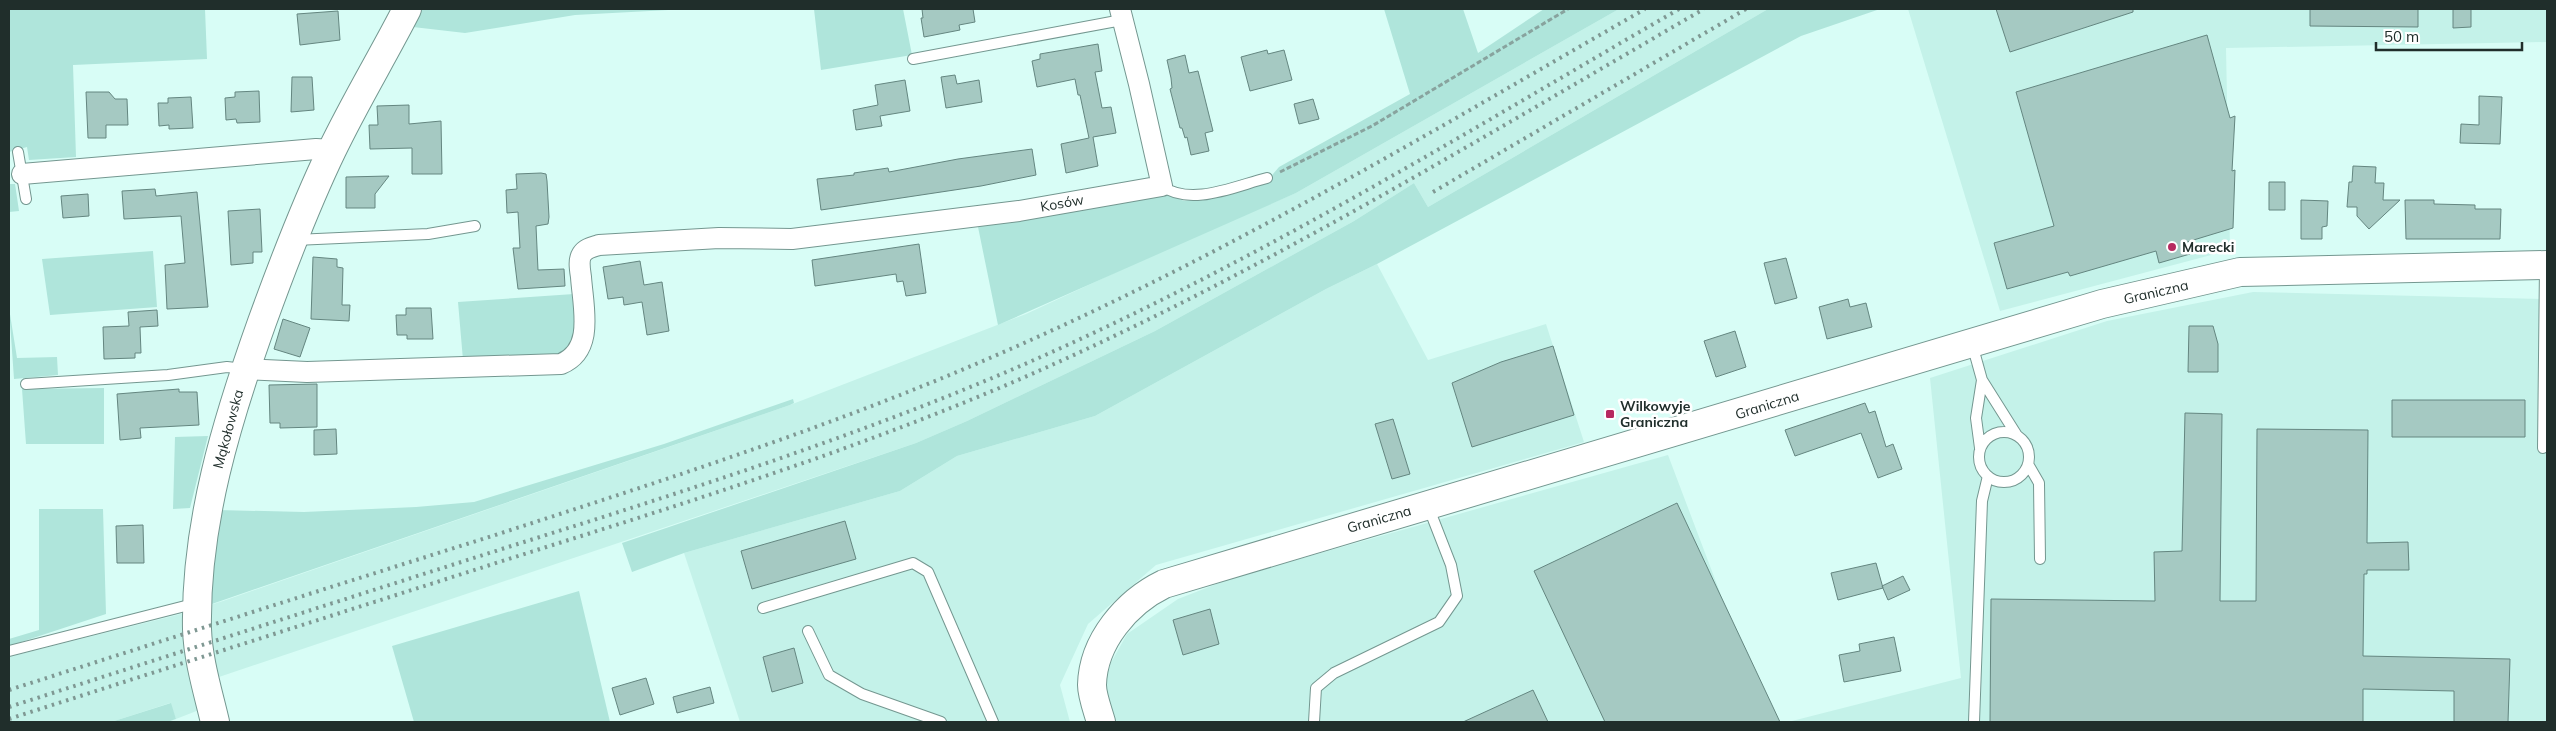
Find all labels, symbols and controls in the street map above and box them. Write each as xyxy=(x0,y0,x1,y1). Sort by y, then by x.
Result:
scale bar xyxy=(2376,20,2522,52)
text: 50 m xyxy=(2384,27,2419,46)
street label: Kosów xyxy=(1039,190,1085,216)
place label: Marecki xyxy=(2182,238,2234,256)
marker: Marecki xyxy=(2166,241,2178,253)
street label: Graniczna xyxy=(2122,276,2190,308)
street label: Mąkołowska xyxy=(209,387,247,471)
street label: Graniczna xyxy=(1733,387,1801,423)
place label: Wilkowyje Graniczna xyxy=(1620,397,1691,431)
marker: Wilkowyje Graniczna xyxy=(1604,408,1616,420)
street label: Graniczna xyxy=(1345,501,1413,537)

